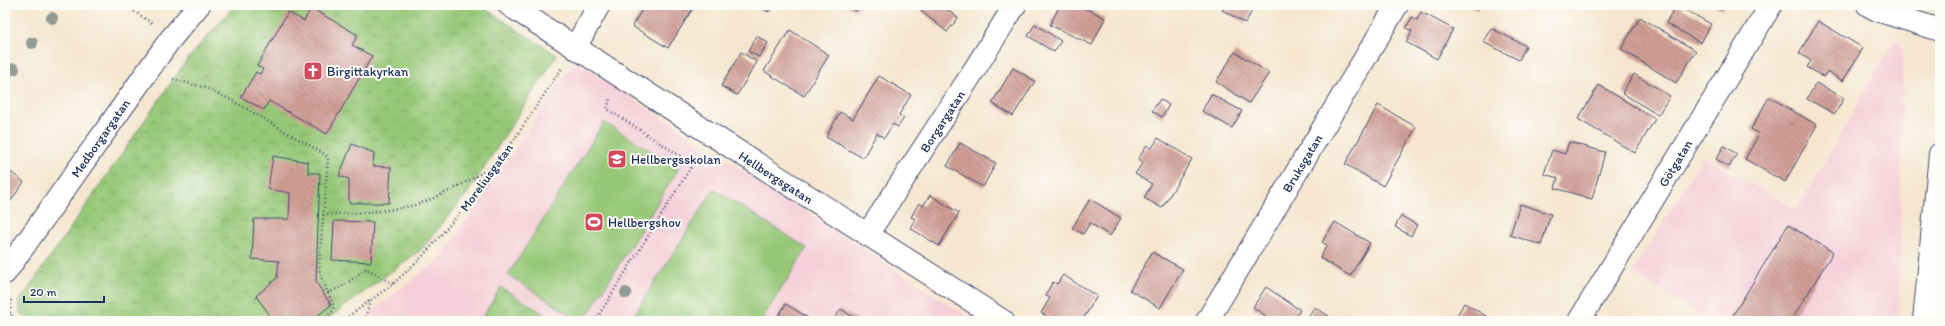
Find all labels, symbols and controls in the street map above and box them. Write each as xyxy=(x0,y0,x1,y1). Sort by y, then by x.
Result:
church icon: Birgittakyrkan xyxy=(302,60,324,82)
place label: Birgittakyrkan xyxy=(327,64,409,79)
street label: Borgargatan xyxy=(917,87,968,155)
street label: Medborgargatan xyxy=(68,96,133,180)
street label: Bruksgatan xyxy=(1279,131,1326,195)
street label: Götgatan xyxy=(1655,136,1696,190)
street label: Moreliusgatan xyxy=(457,140,516,214)
school or university icon: Hellbergsskolan xyxy=(606,148,628,170)
street label: Hellbergsgatan xyxy=(736,148,816,207)
place label: Hellbergsskolan xyxy=(631,152,722,167)
sports icon: Hellbergshov xyxy=(583,211,605,233)
place label: Hellbergshov xyxy=(608,215,681,230)
scale bar xyxy=(24,278,104,304)
text: 20 m xyxy=(30,285,57,299)

